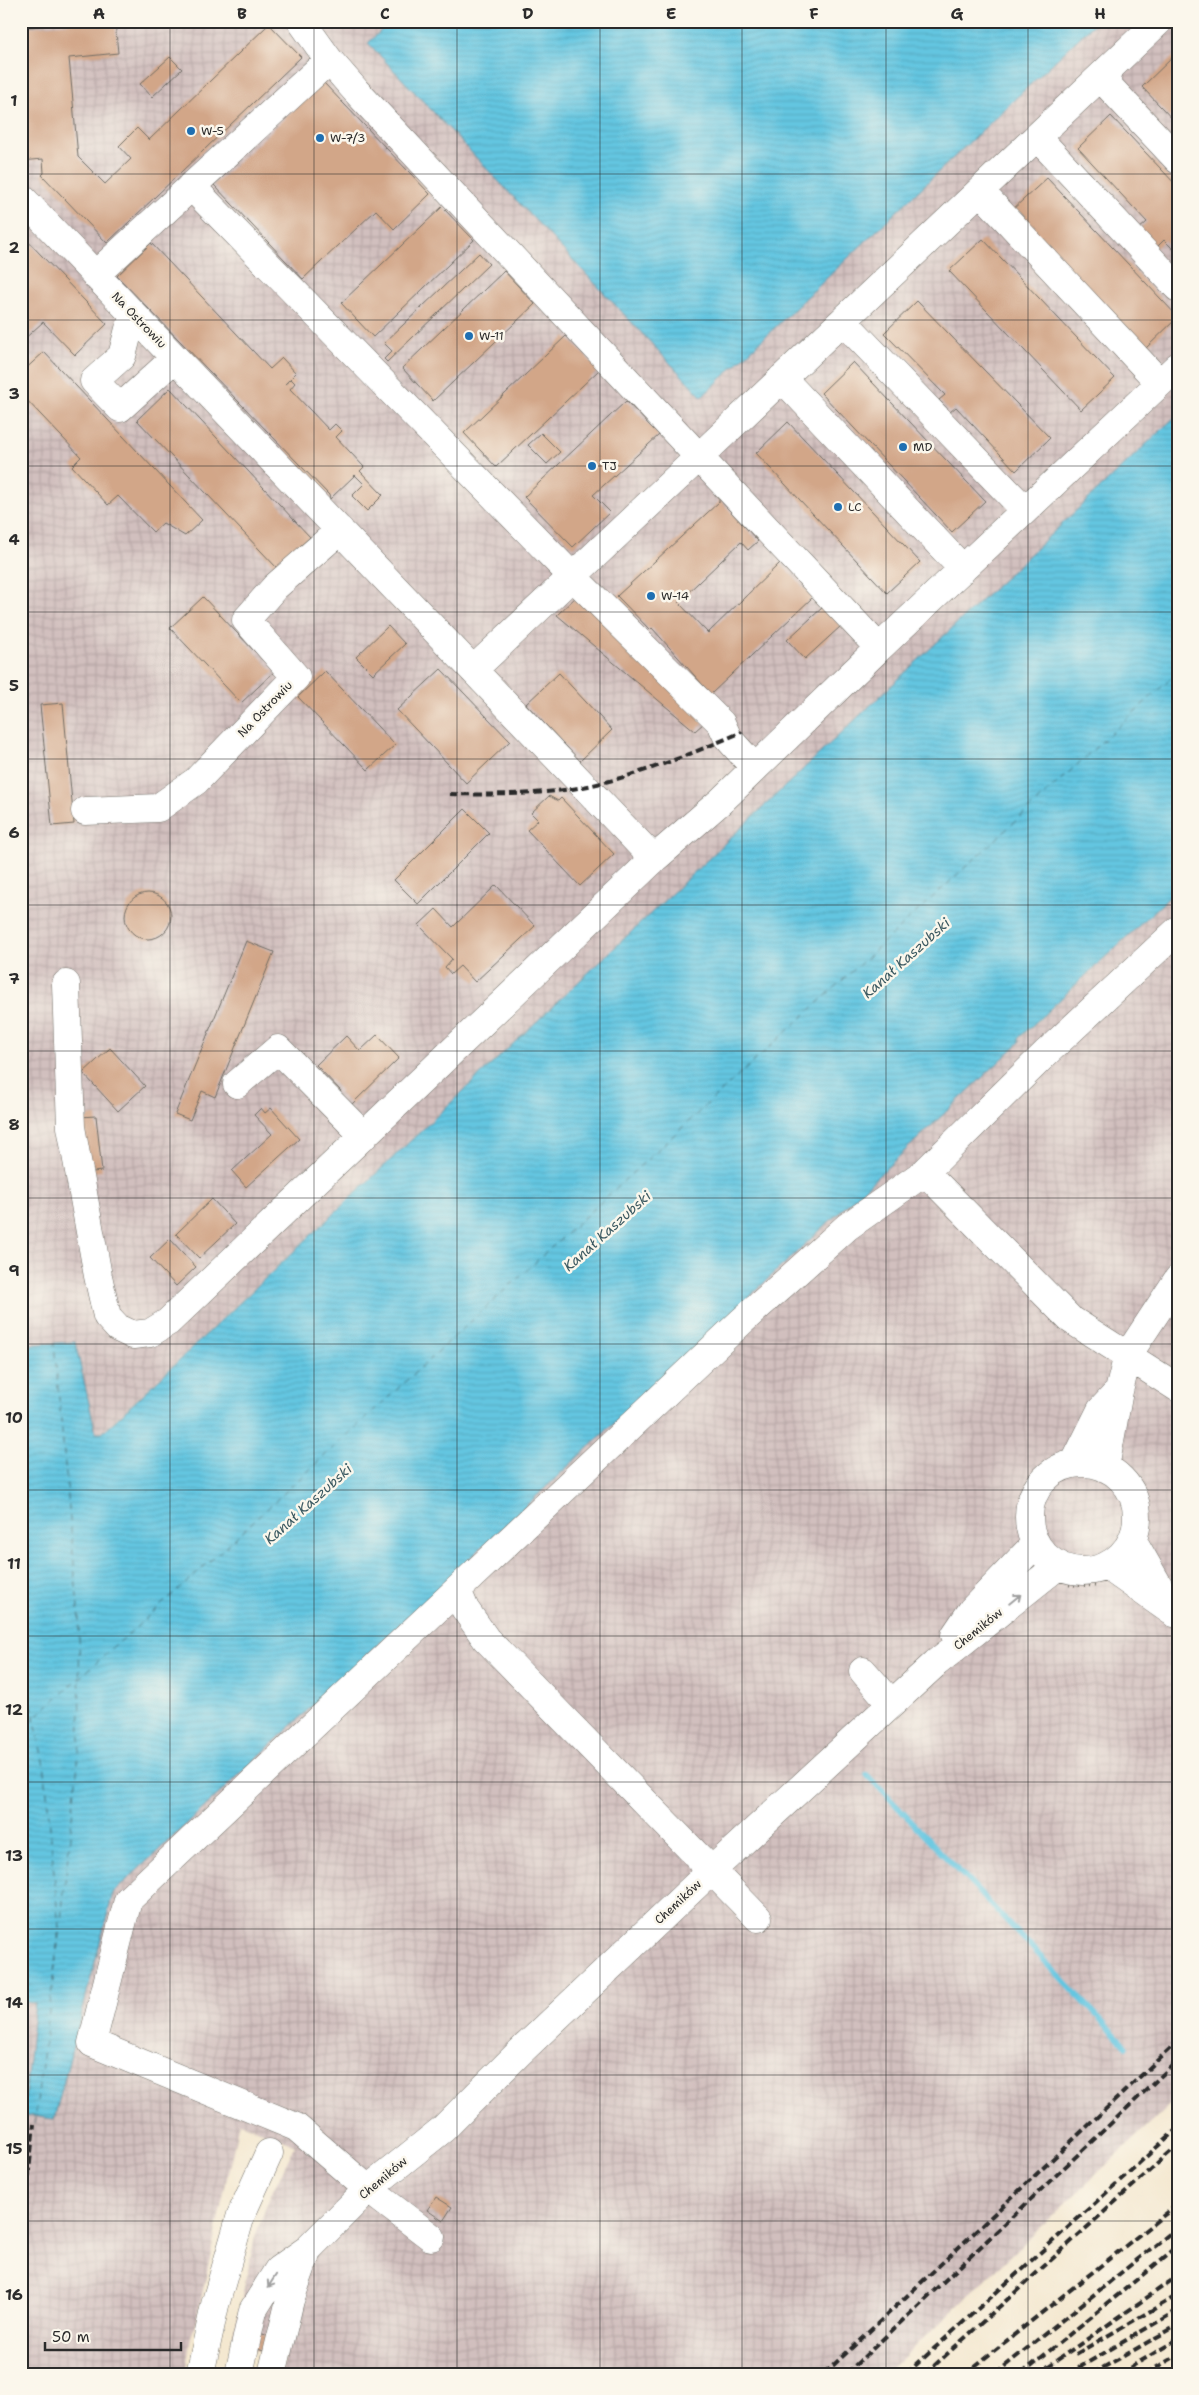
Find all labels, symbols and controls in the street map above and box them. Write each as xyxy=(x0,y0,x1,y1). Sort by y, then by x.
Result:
text: A xyxy=(93,3,105,24)
text: B xyxy=(237,3,247,24)
text: C xyxy=(380,3,390,24)
text: D xyxy=(522,3,534,24)
text: E xyxy=(666,3,676,24)
text: F xyxy=(809,3,819,24)
text: G xyxy=(951,3,964,24)
text: H xyxy=(1094,3,1106,24)
text: 1 xyxy=(10,90,18,111)
place label: W-5 xyxy=(201,123,224,139)
marker: W-5 xyxy=(185,125,197,137)
place label: W-7/3 xyxy=(330,130,365,146)
marker: W-7/3 xyxy=(314,132,326,144)
text: 2 xyxy=(8,237,20,258)
street label: Na Ostrowiu xyxy=(108,288,170,352)
place label: W-11 xyxy=(479,328,504,344)
marker: W-11 xyxy=(463,330,475,342)
text: 3 xyxy=(8,383,20,404)
place label: MD xyxy=(913,439,932,455)
marker: MD xyxy=(897,441,909,453)
place label: TJ xyxy=(602,458,617,474)
marker: TJ xyxy=(586,460,598,472)
place label: LC xyxy=(848,499,862,515)
marker: LC xyxy=(832,501,844,513)
text: 4 xyxy=(8,529,20,550)
place label: W-14 xyxy=(661,588,689,604)
marker: W-14 xyxy=(645,590,657,602)
text: 5 xyxy=(9,675,19,696)
street label: Na Ostrowiu xyxy=(234,677,296,741)
text: 6 xyxy=(8,822,20,843)
water label: Kanał Kaszubski xyxy=(858,913,954,1002)
text: 7 xyxy=(8,968,20,989)
text: 8 xyxy=(8,1114,20,1135)
water label: Kanał Kaszubski xyxy=(559,1186,655,1275)
text: 9 xyxy=(8,1260,20,1281)
text: 10 xyxy=(5,1407,23,1428)
water label: Kanał Kaszubski xyxy=(260,1459,356,1548)
text: 11 xyxy=(7,1553,21,1574)
one-way arrow xyxy=(1008,1594,1021,1605)
street label: Chemików xyxy=(950,1604,1006,1654)
text: 12 xyxy=(5,1699,23,1720)
text: 13 xyxy=(5,1845,23,1866)
street label: Chemików xyxy=(651,1876,705,1928)
text: 14 xyxy=(5,1992,23,2013)
text: 15 xyxy=(5,2138,23,2159)
street label: Chemików xyxy=(355,2153,411,2203)
one-way arrow xyxy=(266,2273,276,2287)
text: 16 xyxy=(5,2284,23,2305)
scale bar xyxy=(45,2320,181,2352)
text: 50 m xyxy=(52,2327,90,2347)

